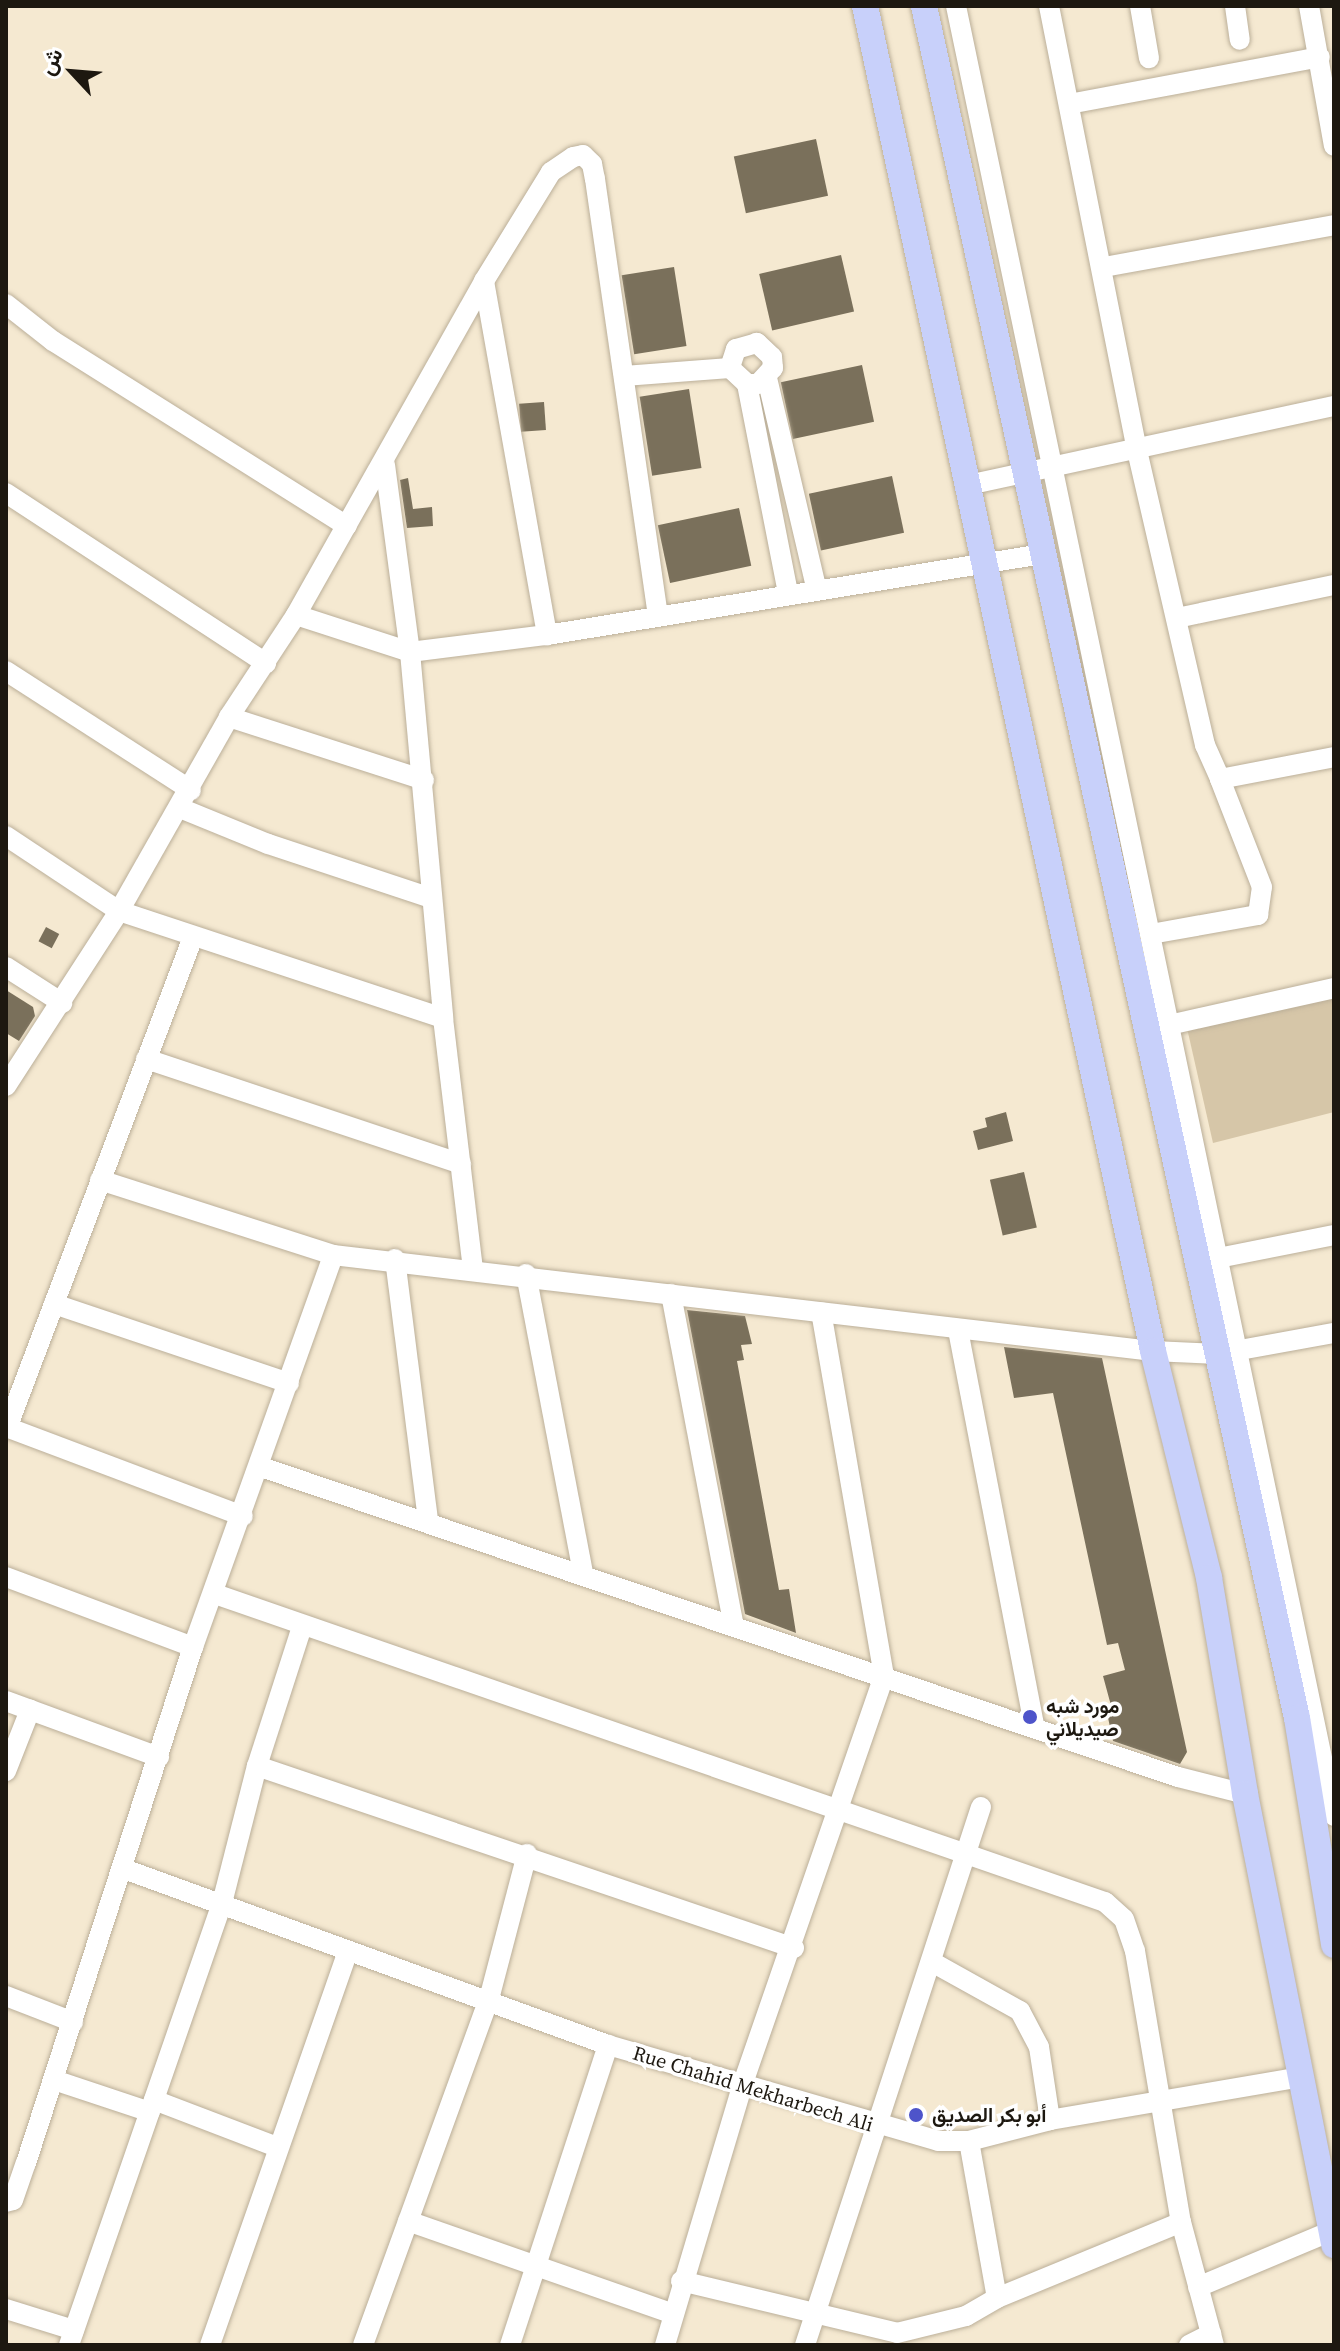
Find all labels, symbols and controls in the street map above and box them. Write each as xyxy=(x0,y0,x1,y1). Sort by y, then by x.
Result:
north arrow xyxy=(32,32,112,112)
text: ش xyxy=(31,43,70,80)
place label: مورد شبه صيديلاني xyxy=(1046,1694,1119,1741)
marker: مورد شبه صيديلاني xyxy=(1021,1708,1039,1726)
street label: Rue Chahid Mekharbech Ali xyxy=(630,2041,876,2137)
place label: أبو بكر الصديق xyxy=(932,2103,1046,2127)
marker: أبو بكر الصديق xyxy=(907,2106,925,2124)

